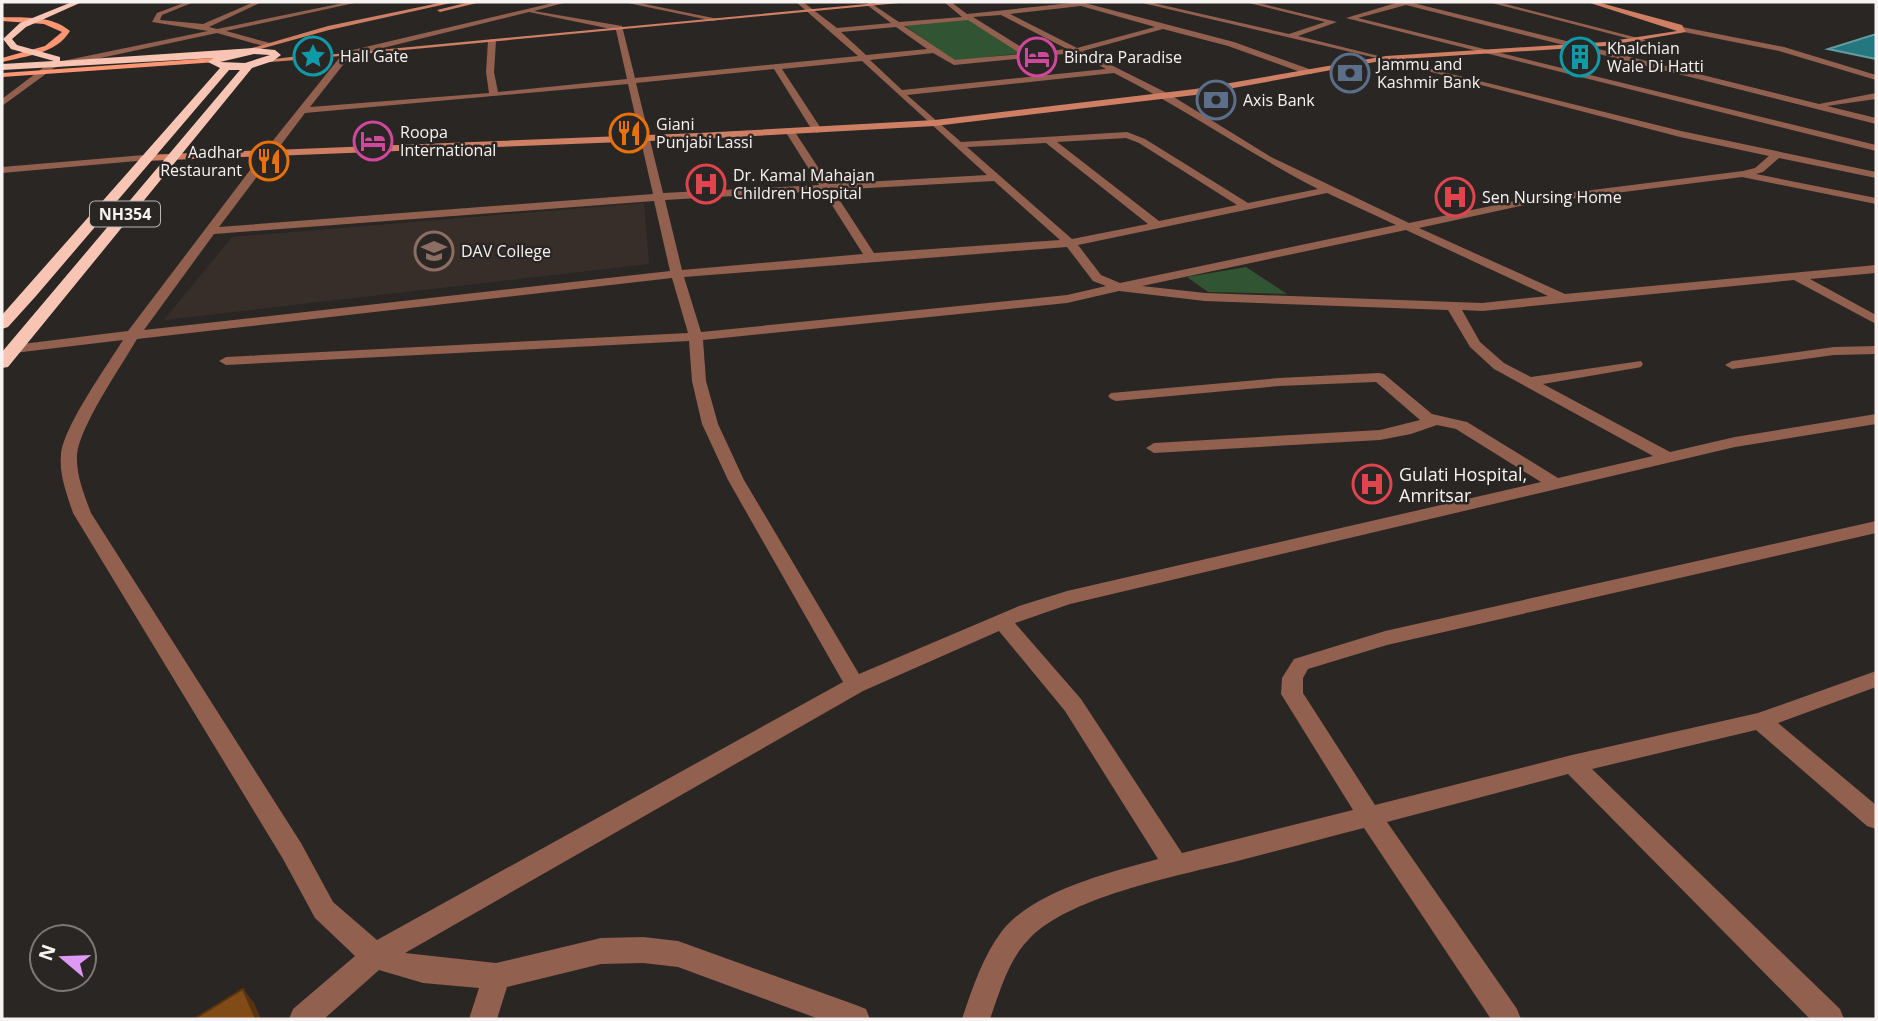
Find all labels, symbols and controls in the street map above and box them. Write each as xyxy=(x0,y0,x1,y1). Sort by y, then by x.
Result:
place icon: Hall Gate xyxy=(292,35,334,77)
hotel icon: Bindra Paradise xyxy=(1016,36,1058,78)
building icon: Khalchian Wale Di Hatti xyxy=(1559,36,1601,78)
place label: Khalchian Wale Di Hatti xyxy=(1607,37,1704,77)
place label: Hall Gate xyxy=(340,45,408,67)
place label: Bindra Paradise xyxy=(1064,46,1182,68)
bank icon: Jammu and Kashmir Bank xyxy=(1329,52,1371,94)
place label: Jammu and Kashmir Bank xyxy=(1375,53,1481,93)
bank icon: Axis Bank xyxy=(1195,79,1237,121)
place label: Axis Bank xyxy=(1243,89,1315,111)
restaurant icon: Giani Punjabi Lassi xyxy=(608,112,650,154)
place label: Giani Punjabi Lassi xyxy=(656,113,753,153)
hotel icon: Roopa International xyxy=(352,120,394,162)
place label: Roopa International xyxy=(400,121,496,161)
restaurant icon: Aadhar Restaurant xyxy=(248,140,290,182)
place label: Aadhar Restaurant xyxy=(160,141,242,181)
hospital icon: Dr. Kamal Mahajan Children Hospital xyxy=(685,163,727,205)
place label: Dr. Kamal Mahajan Children Hospital xyxy=(733,164,875,204)
hospital icon: Sen Nursing Home xyxy=(1434,176,1476,218)
place label: Sen Nursing Home xyxy=(1482,186,1622,208)
road number: NH354 xyxy=(90,202,160,227)
school or university icon: DAV College xyxy=(413,230,455,272)
place label: DAV College xyxy=(461,240,551,262)
place label: Gulati Hospital, Amritsar xyxy=(1399,462,1527,507)
hospital icon: Gulati Hospital, Amritsar xyxy=(1351,463,1393,505)
north arrow xyxy=(28,923,98,993)
text: N xyxy=(32,941,62,964)

